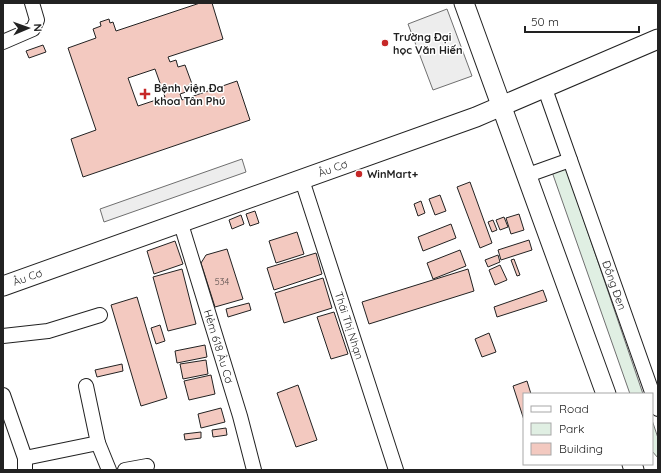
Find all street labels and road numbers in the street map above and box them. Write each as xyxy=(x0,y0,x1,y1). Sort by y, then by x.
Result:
street label: Âu Cơ xyxy=(316,156,350,180)
street label: Đồng Đen xyxy=(599,259,629,312)
street label: Âu Cơ xyxy=(11,265,44,289)
street label: Thái Thị Nhạn xyxy=(332,290,367,361)
street label: Hẻm 618 Âu Cơ xyxy=(201,308,237,385)

